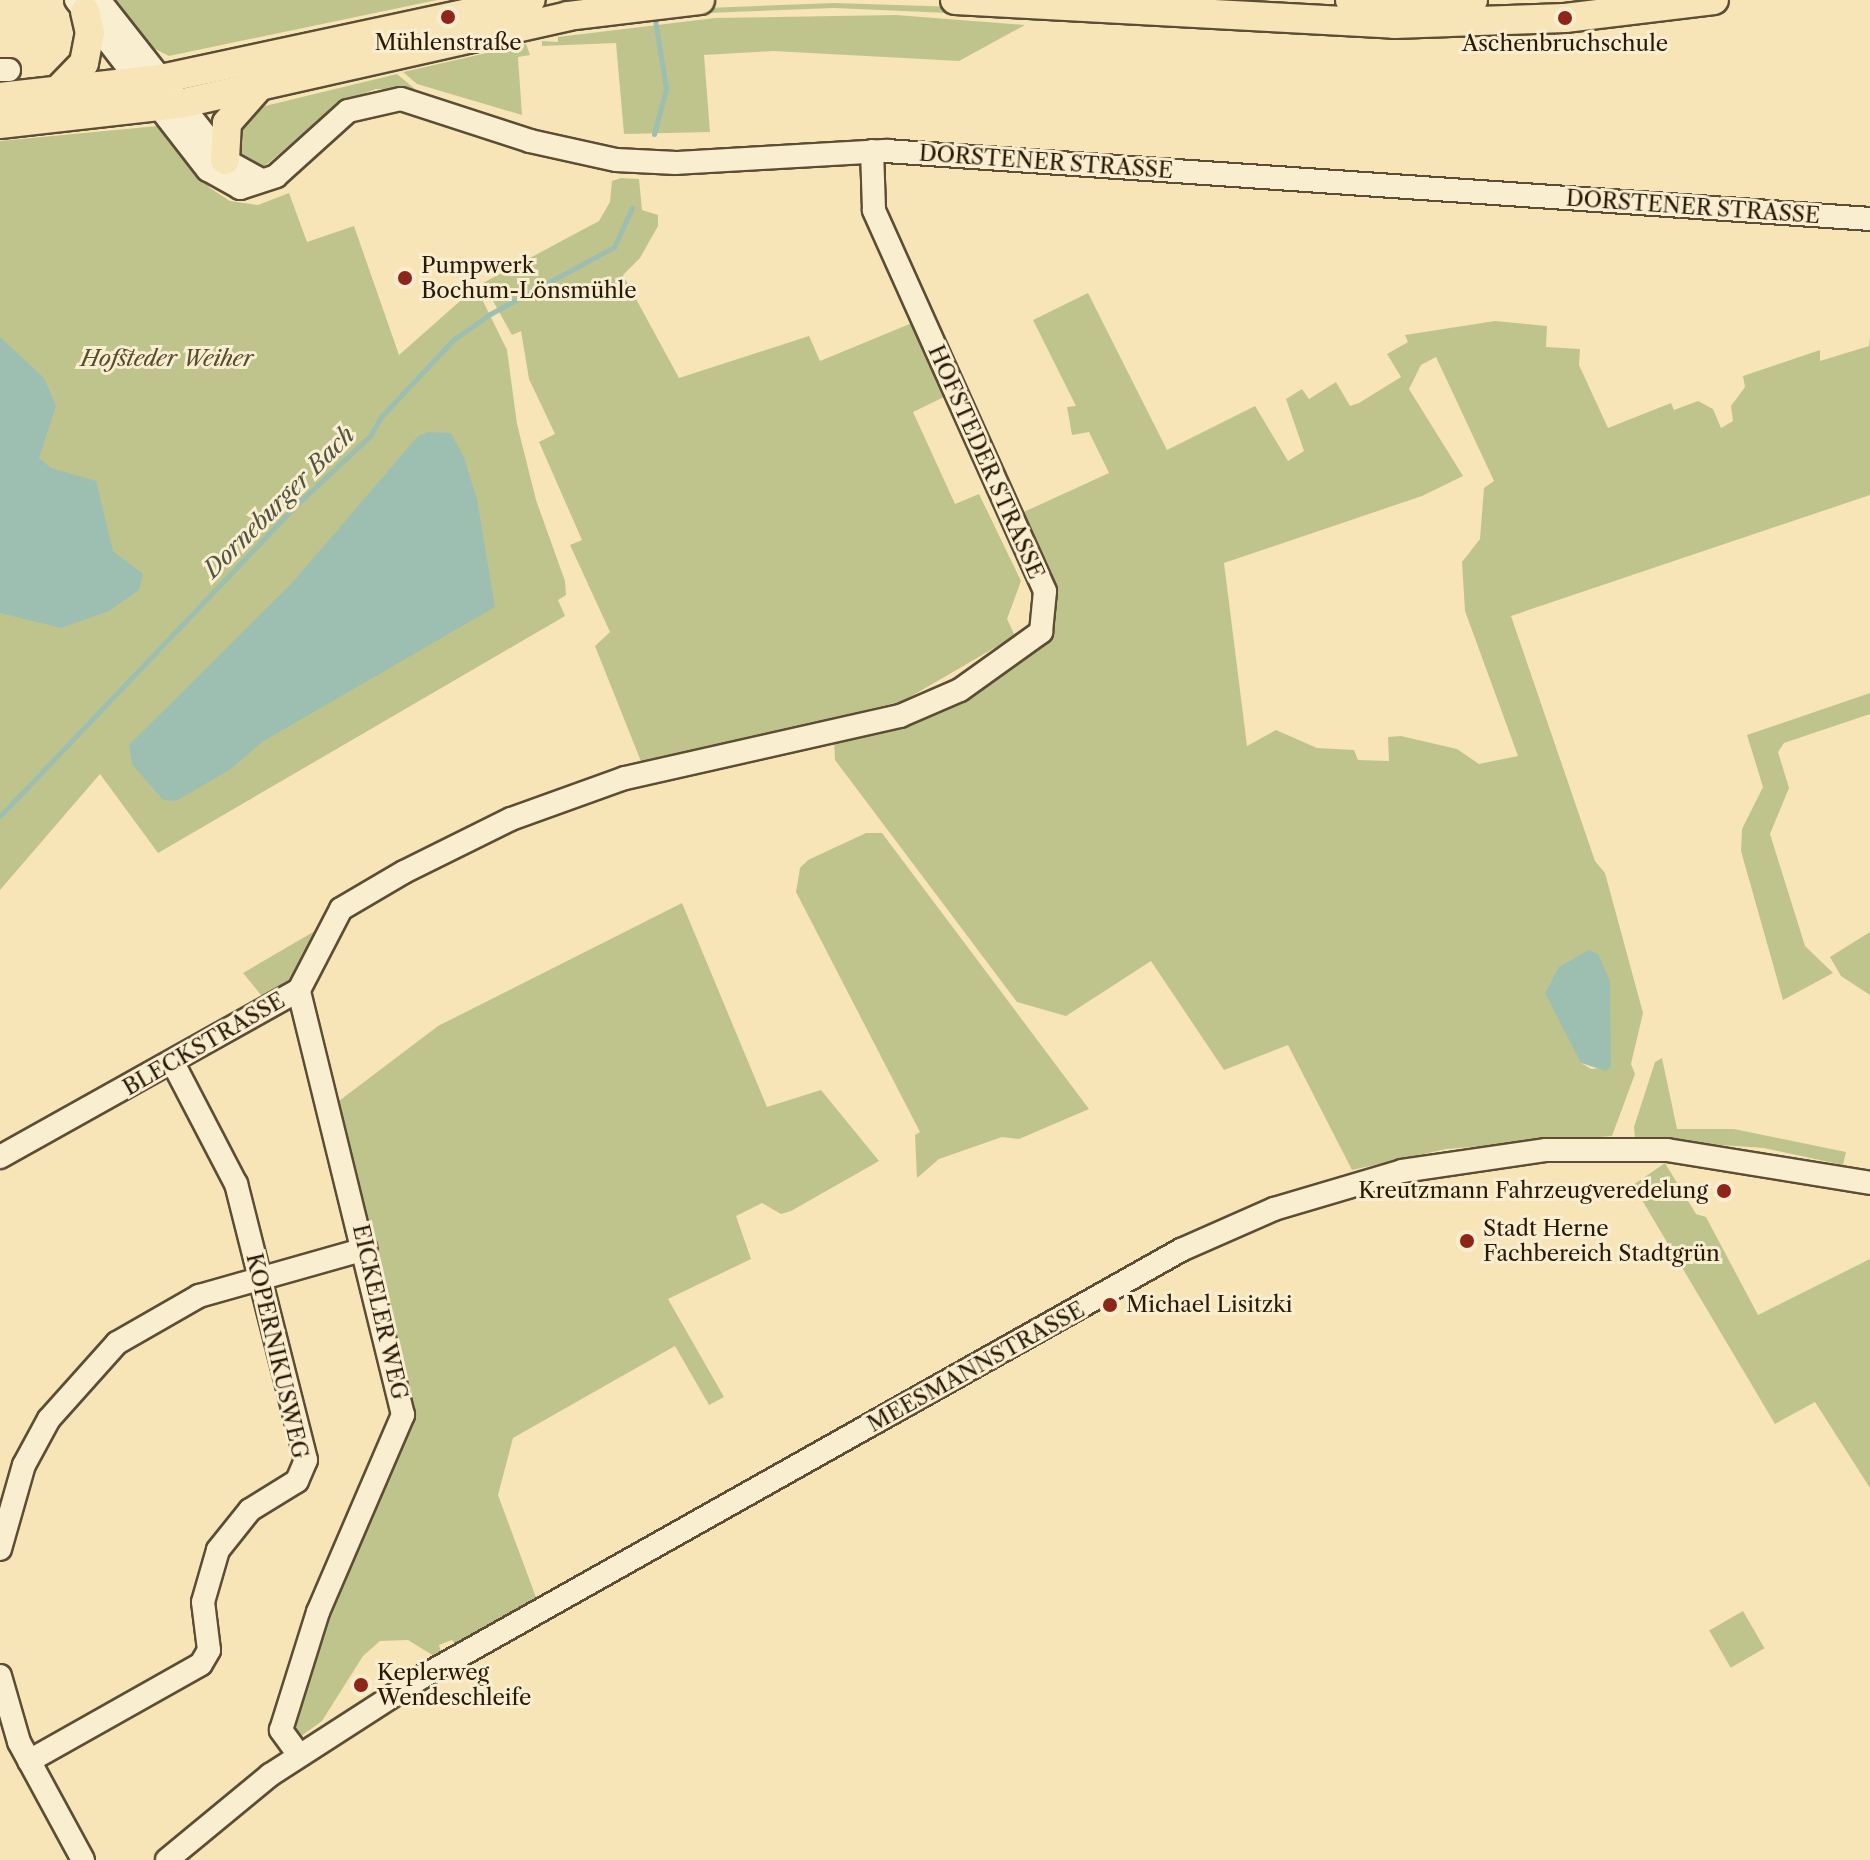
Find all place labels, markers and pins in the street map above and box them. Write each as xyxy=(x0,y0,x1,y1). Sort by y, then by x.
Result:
marker: Mühlenstraße xyxy=(439,8,457,26)
marker: Aschenbruchschule xyxy=(1556,9,1574,27)
place label: Mühlenstraße xyxy=(374,30,522,56)
place label: Aschenbruchschule xyxy=(1462,31,1668,57)
place label: Pumpwerk Bochum-Lönsmühle xyxy=(421,252,637,304)
marker: Pumpwerk Bochum-Lönsmühle xyxy=(396,269,414,287)
place label: Kreutzmann Fahrzeugveredelung xyxy=(1358,1178,1708,1204)
marker: Kreutzmann Fahrzeugveredelung xyxy=(1715,1182,1733,1200)
place label: Stadt Herne Fachbereich Stadtgrün xyxy=(1483,1215,1720,1266)
marker: Stadt Herne Fachbereich Stadtgrün xyxy=(1458,1232,1476,1250)
place label: Michael Lisitzki xyxy=(1126,1292,1292,1318)
marker: Michael Lisitzki xyxy=(1101,1296,1119,1314)
place label: Keplerweg Wendeschleife xyxy=(377,1659,531,1710)
marker: Keplerweg Wendeschleife xyxy=(352,1676,370,1694)

